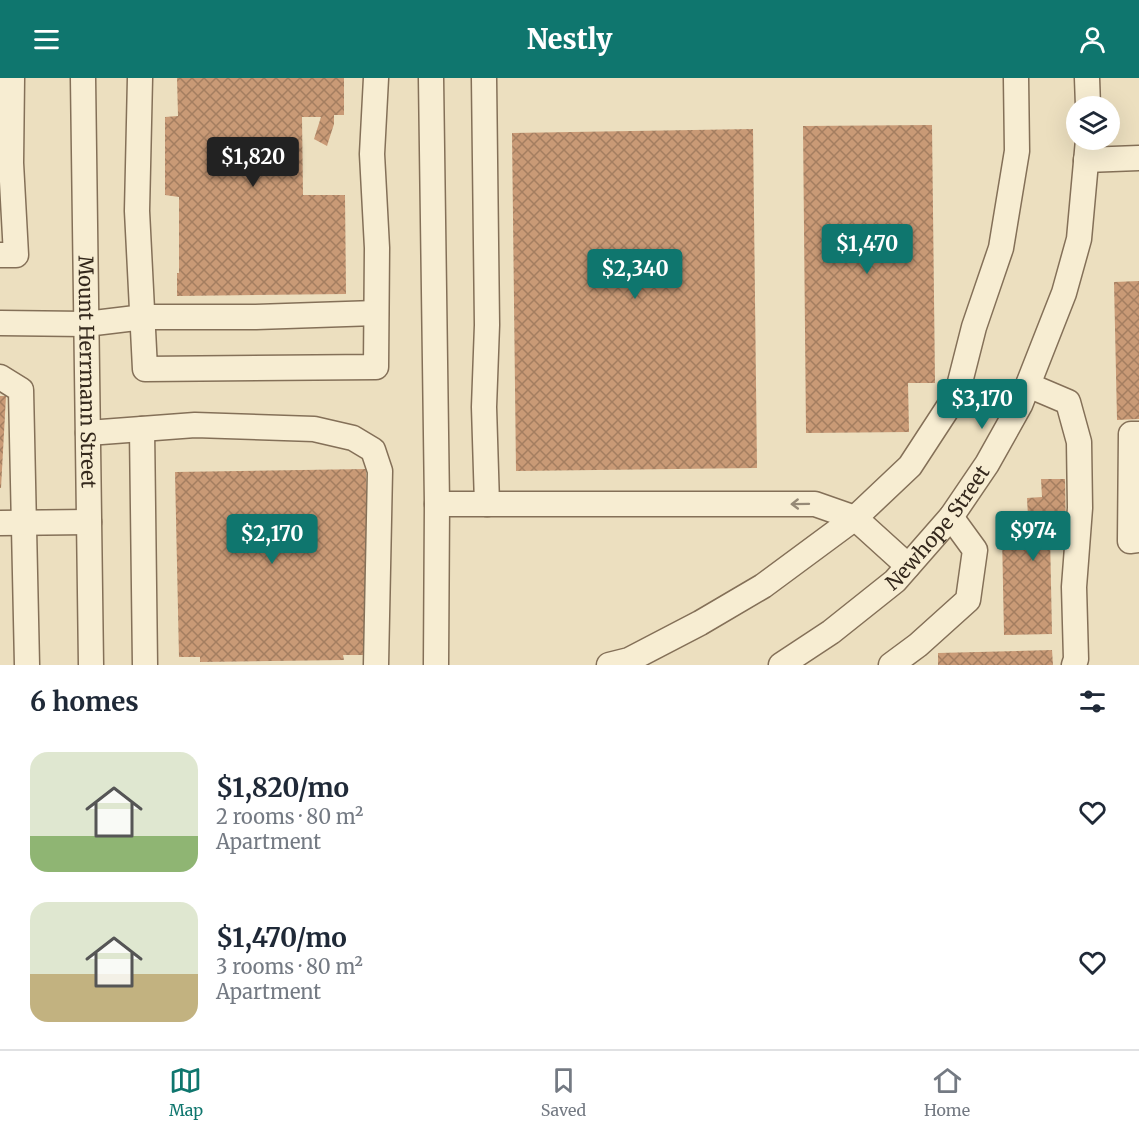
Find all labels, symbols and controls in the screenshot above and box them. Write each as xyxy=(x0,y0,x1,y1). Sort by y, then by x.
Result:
text: Nestly xyxy=(527,22,612,56)
icon: menu xyxy=(30,23,63,56)
icon: person xyxy=(1076,23,1109,56)
map controls xyxy=(1066,96,1120,150)
button: layers xyxy=(1066,96,1120,150)
pin: $1,820 xyxy=(204,137,302,188)
text: $1,820 xyxy=(221,144,285,169)
pin: $1,470 xyxy=(818,224,916,275)
text: $1,470 xyxy=(836,231,898,256)
pin: $2,340 xyxy=(586,249,684,300)
street label: Mount Herrmann Street xyxy=(73,255,102,489)
text: $2,340 xyxy=(601,256,669,281)
pin: $3,170 xyxy=(933,379,1031,430)
text: $3,170 xyxy=(951,386,1013,411)
street label: Newhope Street xyxy=(881,460,995,595)
one-way arrow xyxy=(790,498,810,510)
pin: $974 xyxy=(997,511,1069,562)
pin: $2,170 xyxy=(223,514,321,565)
text: $974 xyxy=(1009,518,1057,543)
text: $2,170 xyxy=(241,521,303,546)
text: 6 homes xyxy=(30,685,139,718)
icon: filters xyxy=(1076,685,1109,718)
text: $1,820/mo xyxy=(216,771,349,804)
icon: home xyxy=(78,776,150,848)
icon: heart xyxy=(1076,796,1109,829)
text: 2 rooms · 80 m² xyxy=(216,804,363,829)
text: Apartment xyxy=(216,829,321,854)
text: $1,470/mo xyxy=(216,921,347,954)
icon: home xyxy=(78,926,150,998)
icon: heart xyxy=(1076,946,1109,979)
text: 3 rooms · 80 m² xyxy=(216,954,363,979)
text: Apartment xyxy=(216,979,321,1004)
tab: Map xyxy=(169,1064,203,1120)
tab: Saved xyxy=(541,1064,586,1120)
tab: Home xyxy=(924,1064,970,1120)

